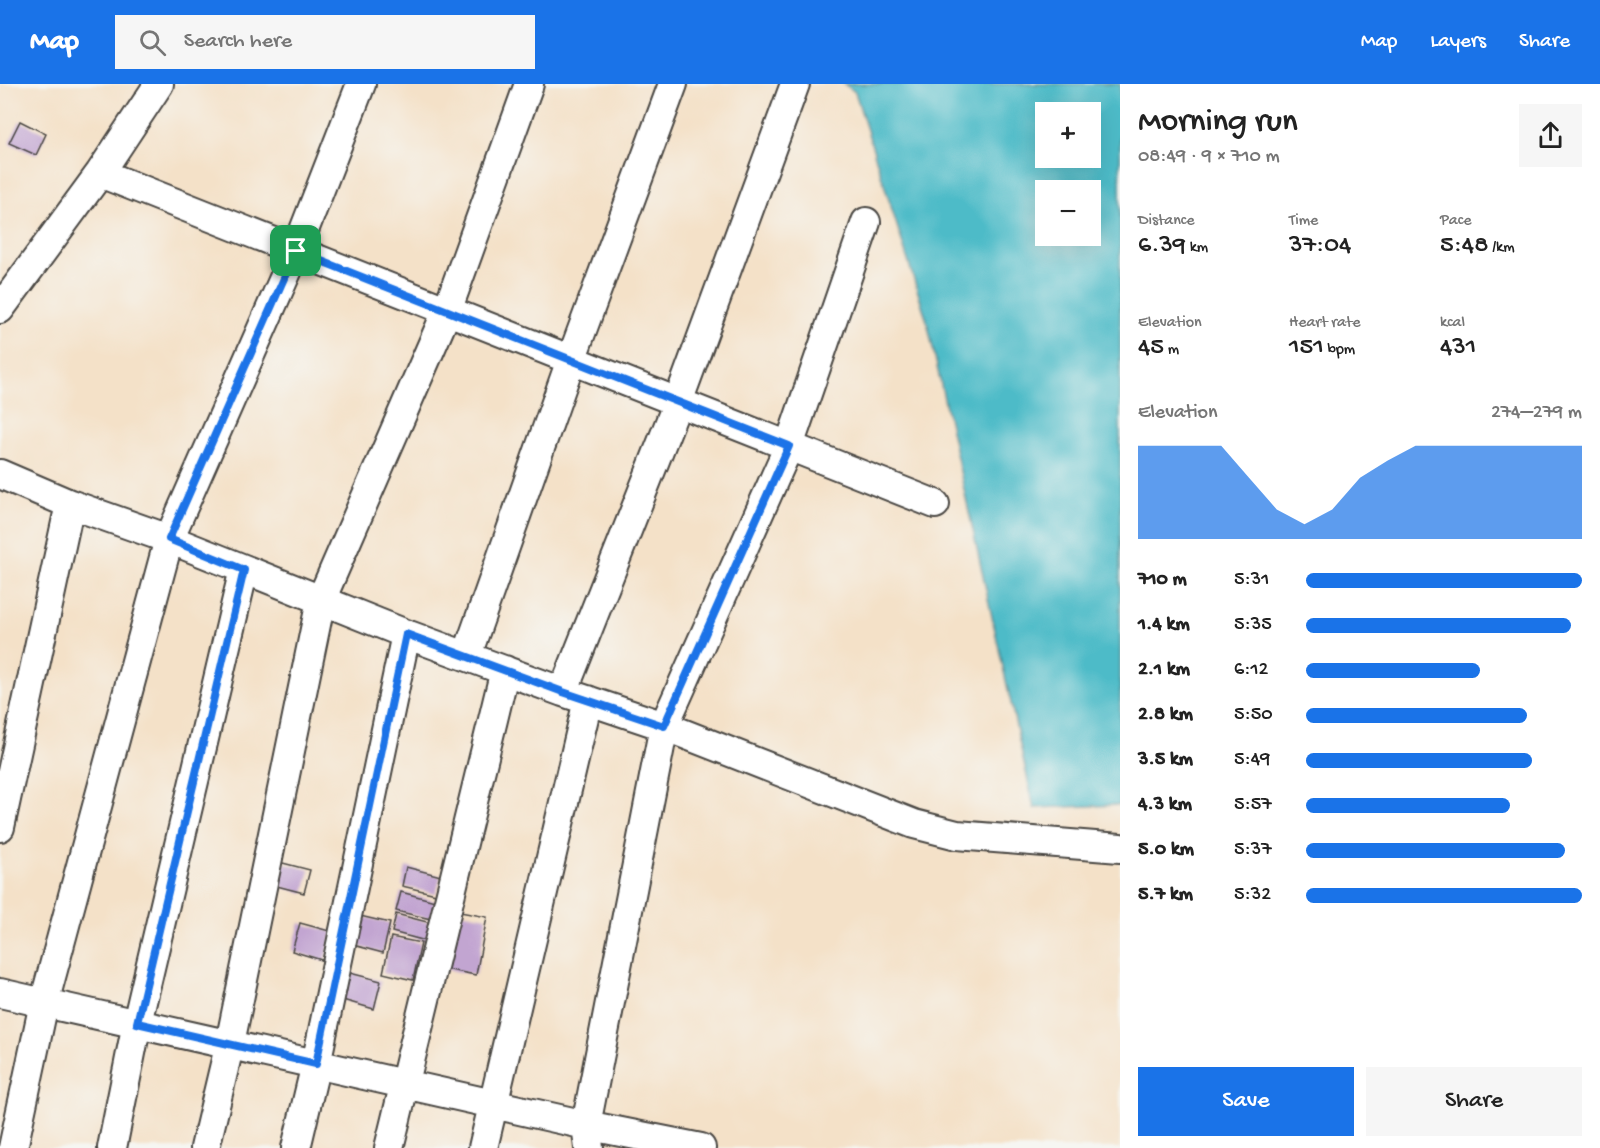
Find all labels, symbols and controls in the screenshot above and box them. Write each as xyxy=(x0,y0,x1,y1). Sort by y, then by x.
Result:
search box xyxy=(115,15,535,69)
text: Map xyxy=(30,26,79,59)
icon: search xyxy=(136,26,169,59)
text: Search here xyxy=(184,29,292,55)
text: Map xyxy=(1361,30,1397,55)
text: Layers xyxy=(1430,30,1486,55)
text: Share xyxy=(1519,30,1570,55)
map controls xyxy=(1035,102,1101,246)
button: + xyxy=(1035,102,1101,168)
text: Morning run xyxy=(1138,104,1298,142)
button: share xyxy=(1519,104,1582,167)
text: 08:49 · 9 × 710 m xyxy=(1138,146,1280,169)
button: − xyxy=(1035,180,1101,246)
text: Distance xyxy=(1138,212,1195,231)
text: Time xyxy=(1289,212,1318,231)
text: Pace xyxy=(1440,212,1471,231)
pin xyxy=(270,225,321,276)
text: 6.39 xyxy=(1138,231,1186,262)
text: 37:04 xyxy=(1289,231,1351,262)
text: 5:48 xyxy=(1440,231,1488,262)
icon: arrive xyxy=(279,234,312,267)
text: km xyxy=(1186,239,1208,258)
text: /km xyxy=(1488,239,1515,258)
text: Elevation xyxy=(1138,314,1202,333)
text: Heart rate xyxy=(1289,314,1361,333)
text: kcal xyxy=(1440,314,1465,333)
text: 45 xyxy=(1138,333,1164,364)
text: 151 xyxy=(1289,333,1324,364)
text: 431 xyxy=(1440,333,1476,364)
text: m xyxy=(1164,341,1179,360)
text: bpm xyxy=(1324,341,1355,360)
text: Elevation xyxy=(1138,402,1218,425)
text: 274–279 m xyxy=(1491,402,1582,425)
text: 710 m xyxy=(1138,569,1187,592)
text: 5:31 xyxy=(1234,569,1269,592)
text: 1.4 km xyxy=(1138,614,1190,637)
text: 5:35 xyxy=(1234,614,1272,637)
text: 2.1 km xyxy=(1138,659,1190,682)
text: 6:12 xyxy=(1234,659,1268,682)
text: 2.8 km xyxy=(1138,704,1193,727)
text: 5:50 xyxy=(1234,704,1273,727)
text: 3.5 km xyxy=(1138,749,1193,772)
text: 5:49 xyxy=(1234,749,1270,772)
text: 4.3 km xyxy=(1138,794,1192,817)
text: 5:57 xyxy=(1234,794,1272,817)
text: 5.0 km xyxy=(1138,839,1194,862)
text: 5:37 xyxy=(1234,839,1272,862)
text: 5.7 km xyxy=(1138,884,1193,907)
text: 5:32 xyxy=(1234,884,1271,907)
button: Save xyxy=(1138,1067,1354,1136)
button: Share xyxy=(1366,1067,1582,1136)

